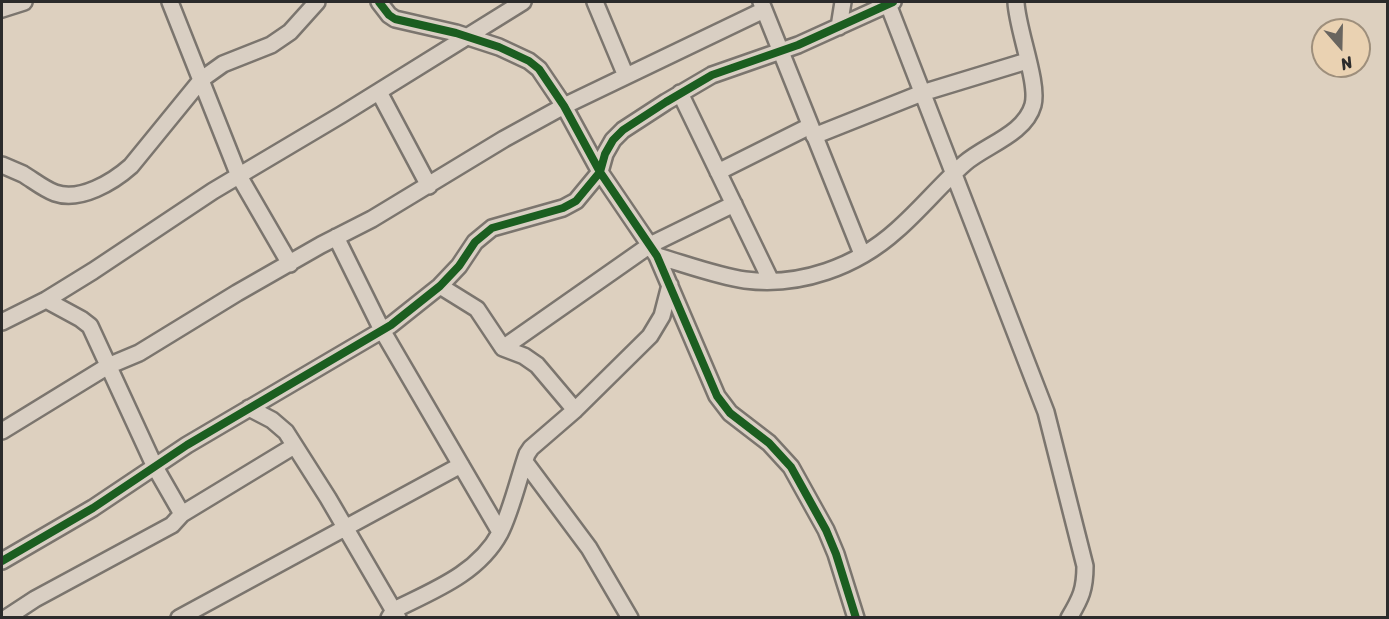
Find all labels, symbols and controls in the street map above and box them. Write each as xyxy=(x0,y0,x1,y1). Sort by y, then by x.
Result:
north arrow xyxy=(1311,18,1371,78)
text: N xyxy=(1336,48,1357,79)

